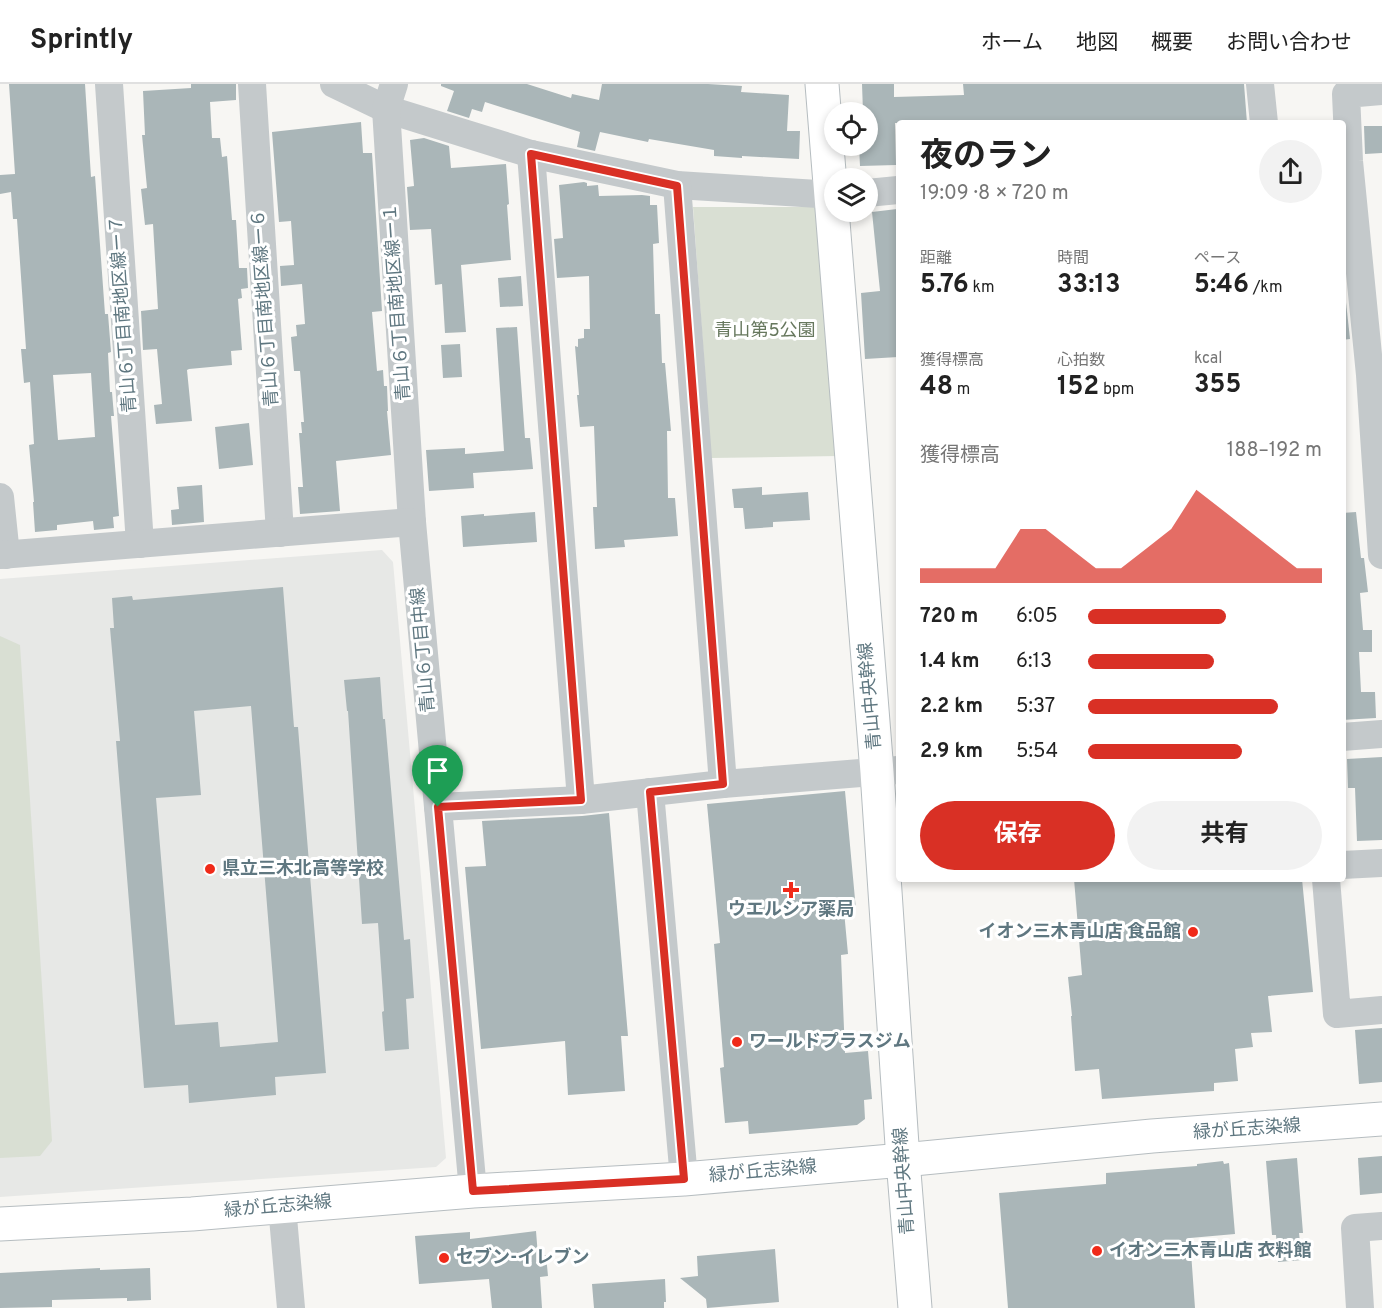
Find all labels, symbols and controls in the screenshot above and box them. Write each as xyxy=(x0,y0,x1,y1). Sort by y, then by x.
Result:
text: Sprintly xyxy=(30,23,133,59)
text: ホーム xyxy=(981,30,1043,57)
text: 地図 xyxy=(1076,30,1118,57)
text: 概要 xyxy=(1151,30,1193,57)
text: お問い合わせ xyxy=(1226,30,1352,57)
map controls xyxy=(824,102,878,222)
button: locate xyxy=(824,102,878,156)
text: 夜のラン xyxy=(920,137,1052,179)
button: share xyxy=(1259,140,1322,203)
button: layers xyxy=(824,168,878,222)
text: 19:09 · 8 × 720 m xyxy=(920,181,1069,207)
street label: 青山６丁目南地区線ー１ xyxy=(380,202,416,402)
street label: 青山６丁目南地区線ー６ xyxy=(248,208,284,408)
street label: 青山６丁目南地区線ー７ xyxy=(106,214,142,414)
text: 距離 xyxy=(920,249,952,269)
text: 時間 xyxy=(1057,249,1089,269)
text: ペース xyxy=(1194,249,1241,269)
text: 5.76 xyxy=(920,269,969,302)
text: 33:13 xyxy=(1057,269,1120,302)
text: 5:46 xyxy=(1194,269,1249,302)
text: km xyxy=(969,278,995,298)
text: /km xyxy=(1249,278,1283,298)
park label: 青山第5公園 xyxy=(714,320,816,343)
text: kcal xyxy=(1194,349,1222,369)
text: 獲得標高 xyxy=(920,351,984,371)
text: 心拍数 xyxy=(1057,351,1105,371)
text: 355 xyxy=(1194,369,1241,402)
text: 48 xyxy=(920,371,953,404)
text: 152 xyxy=(1057,371,1099,404)
text: m xyxy=(953,380,970,400)
text: bpm xyxy=(1099,380,1134,400)
text: 188–192 m xyxy=(1227,438,1322,464)
text: 獲得標高 xyxy=(920,443,1000,469)
street label: 青山６丁目中線 xyxy=(407,586,441,714)
text: 720 m xyxy=(920,604,978,630)
text: 6:05 xyxy=(1016,604,1058,630)
street label: 青山中央幹線 xyxy=(855,641,887,751)
text: 1.4 km xyxy=(920,649,980,675)
text: 6:13 xyxy=(1016,649,1052,675)
text: 2.2 km xyxy=(920,694,983,720)
text: 5:37 xyxy=(1016,694,1055,720)
text: 2.9 km xyxy=(920,739,983,765)
text: 5:54 xyxy=(1016,739,1058,765)
pin xyxy=(412,745,463,807)
icon: arrive xyxy=(421,754,454,787)
button: 保存 xyxy=(920,801,1115,870)
button: 共有 xyxy=(1127,801,1322,870)
place label: 県立三木北高等学校 xyxy=(222,858,384,881)
marker: 県立三木北高等学校 xyxy=(203,862,217,876)
marker: ウエルシア薬局 xyxy=(784,883,798,897)
place label: ウエルシア薬局 xyxy=(728,899,854,922)
place label: イオン三木青山店 食品館 xyxy=(979,921,1181,944)
marker: イオン三木青山店 食品館 xyxy=(1186,925,1200,939)
place label: ワールドプラスジム xyxy=(749,1031,911,1054)
marker: ワールドプラスジム xyxy=(730,1035,744,1049)
street label: 緑が丘志染線 xyxy=(1192,1115,1302,1145)
street label: 青山中央幹線 xyxy=(890,1126,920,1236)
street label: 緑が丘志染線 xyxy=(708,1156,818,1188)
street label: 緑が丘志染線 xyxy=(223,1191,333,1223)
place label: イオン三木青山店 衣料館 xyxy=(1109,1240,1312,1263)
marker: イオン三木青山店 衣料館 xyxy=(1090,1244,1104,1258)
place label: セブン-イレブン xyxy=(456,1247,589,1270)
marker: セブン-イレブン xyxy=(437,1251,451,1265)

